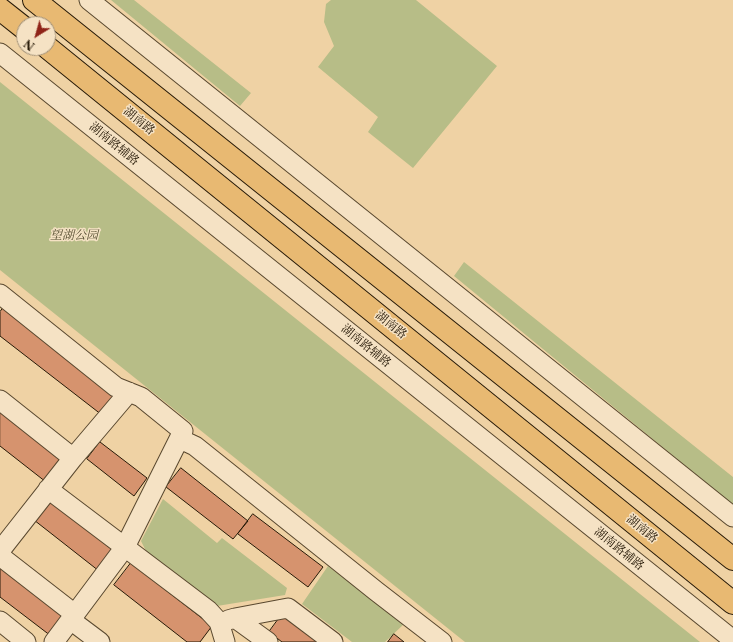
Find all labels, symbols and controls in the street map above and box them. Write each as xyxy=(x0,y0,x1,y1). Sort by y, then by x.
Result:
north arrow xyxy=(16,16,56,56)
text: N xyxy=(21,36,37,53)
street label: 湖南路 xyxy=(120,104,158,138)
street label: 湖南路辅路 xyxy=(86,120,142,168)
park label: 望湖公园 xyxy=(50,229,98,243)
street label: 湖南路 xyxy=(372,308,410,342)
street label: 湖南路辅路 xyxy=(338,322,394,370)
street label: 湖南路 xyxy=(623,512,661,546)
street label: 湖南路辅路 xyxy=(591,525,647,573)

